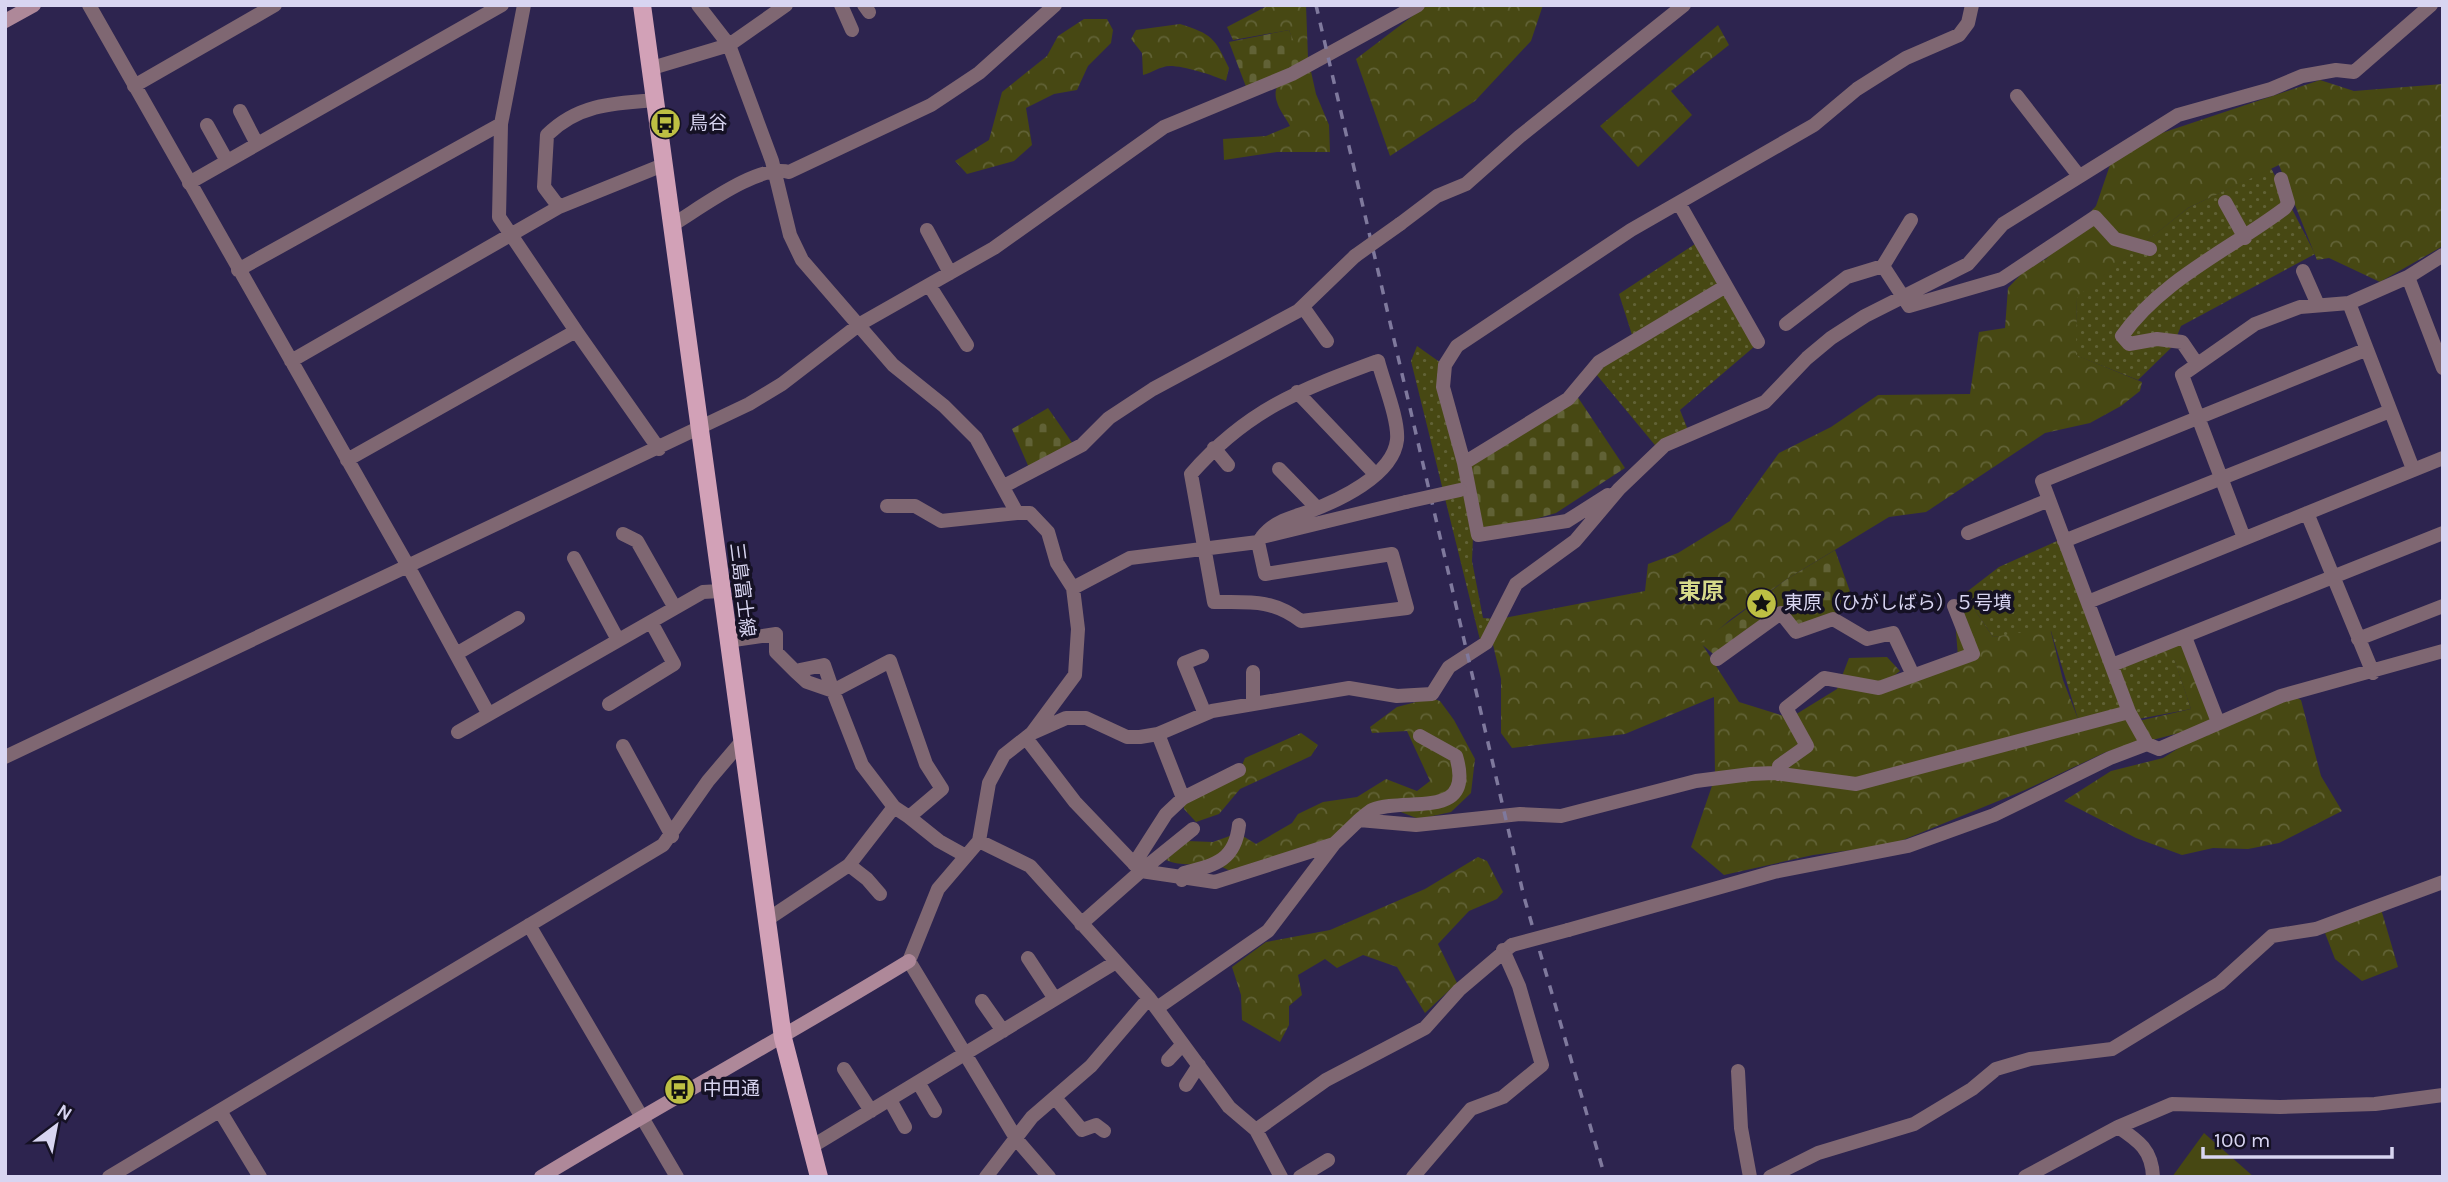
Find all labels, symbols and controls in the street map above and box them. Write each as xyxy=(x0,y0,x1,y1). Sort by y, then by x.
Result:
bus stop icon: 鳥谷 xyxy=(649,106,683,140)
place label: 鳥谷 xyxy=(689,112,727,134)
street label: 三島富士線 xyxy=(725,542,759,638)
district label: 東原 xyxy=(1678,578,1724,605)
place icon: 東原（ひがしばら）５号墳 xyxy=(1744,586,1778,620)
place label: 東原（ひがしばら）５号墳 xyxy=(1784,592,2012,614)
bus stop icon: 中田通 xyxy=(663,1072,697,1106)
place label: 中田通 xyxy=(703,1078,760,1100)
north arrow xyxy=(21,1091,91,1161)
text: N xyxy=(53,1099,76,1125)
scale bar xyxy=(2203,1116,2392,1160)
text: 100 m xyxy=(2214,1128,2271,1152)

